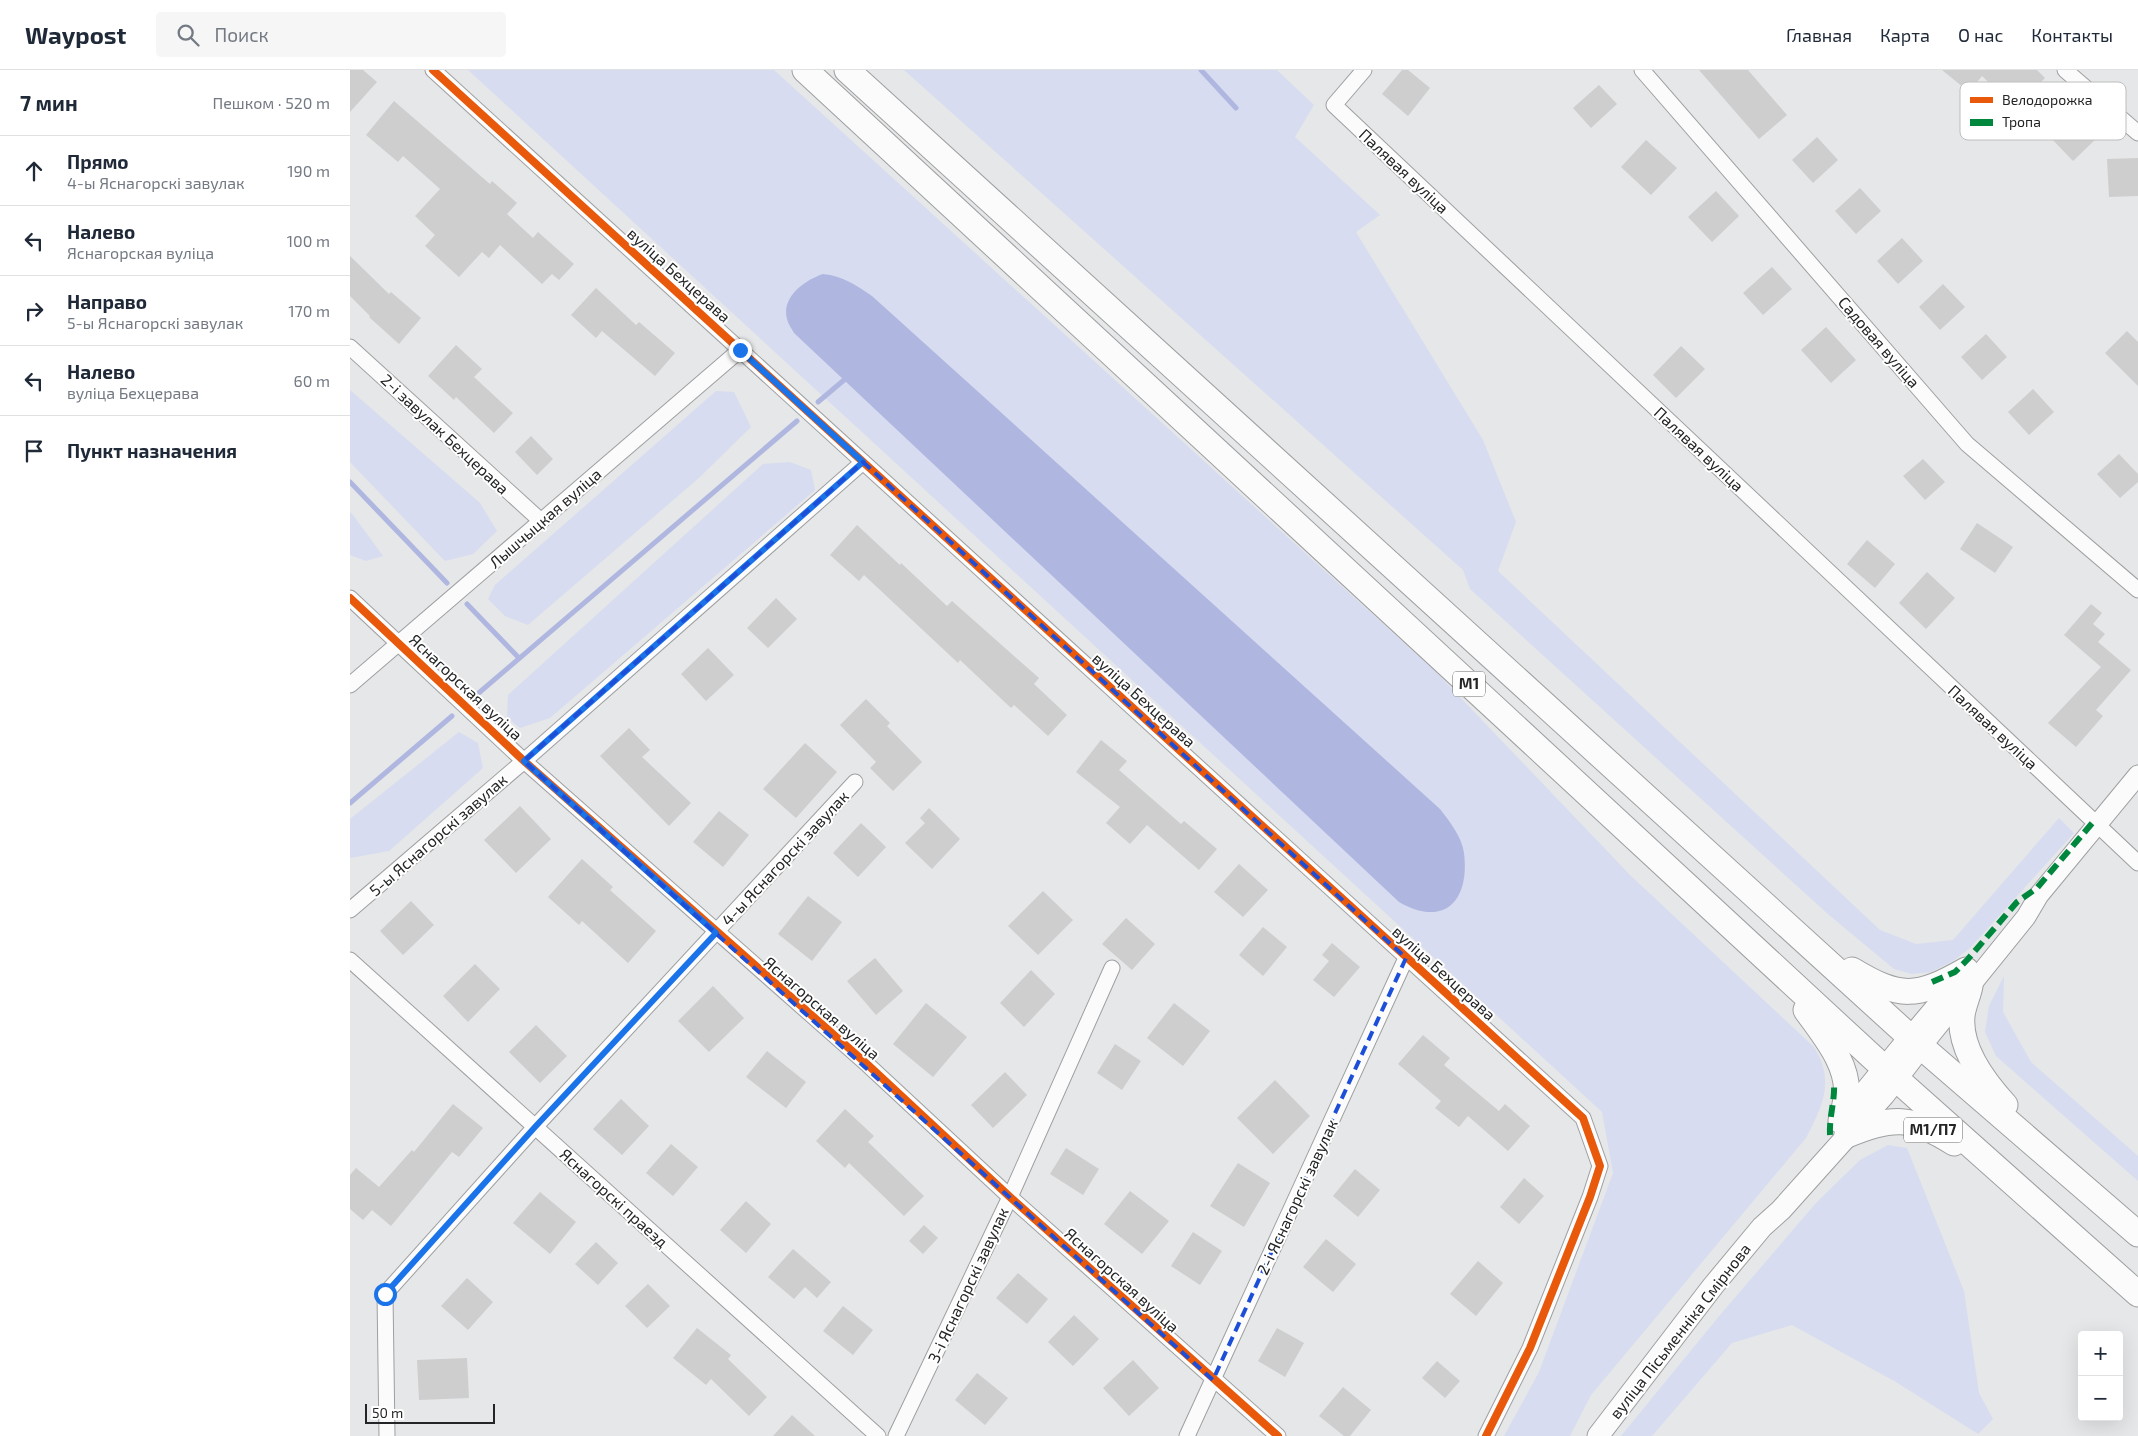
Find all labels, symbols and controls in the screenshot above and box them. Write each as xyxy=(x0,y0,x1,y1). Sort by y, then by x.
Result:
search box xyxy=(156,12,506,57)
text: Waypost xyxy=(25,20,126,49)
icon: search xyxy=(174,21,202,49)
text: Поиск xyxy=(214,23,269,46)
text: Главная xyxy=(1786,24,1852,46)
text: Карта xyxy=(1880,24,1930,46)
text: О нас xyxy=(1958,24,2003,46)
text: Контакты xyxy=(2031,24,2113,46)
legend xyxy=(1960,82,2126,140)
text: 7 мин xyxy=(20,90,78,115)
text: Велодорожка xyxy=(2002,91,2092,108)
text: Пешком · 520 m xyxy=(212,93,330,112)
text: Тропа xyxy=(2002,113,2041,130)
street label: Палявая вуліца xyxy=(1355,124,1453,218)
text: Прямо xyxy=(67,150,129,173)
icon: ahead xyxy=(20,157,48,185)
text: 190 m xyxy=(287,161,330,180)
text: 4-ы Яснагорскі завулак xyxy=(67,173,245,192)
text: Налево xyxy=(67,220,135,243)
street label: вуліца Бехцерава xyxy=(623,223,735,327)
icon: left xyxy=(20,227,48,255)
text: 100 m xyxy=(287,231,330,250)
text: Яснагорская вуліца xyxy=(67,243,214,262)
text: Направо xyxy=(67,290,147,313)
street label: Садовая вуліца xyxy=(1834,292,1924,392)
icon: right xyxy=(20,297,48,325)
text: 170 m xyxy=(288,301,330,320)
text: 5-ы Яснагорскі завулак xyxy=(67,313,243,332)
route end xyxy=(729,339,752,362)
text: Налево xyxy=(67,360,135,383)
icon: left xyxy=(20,367,48,395)
street label: 2-і завулак Бехцерава xyxy=(377,370,513,498)
text: 60 m xyxy=(294,371,330,390)
text: вуліца Бехцерава xyxy=(67,383,199,402)
street label: Палявая вуліца xyxy=(1650,402,1748,496)
icon: arrive xyxy=(20,437,48,465)
text: Пункт назначения xyxy=(67,439,237,462)
street label: Лышчыцкая вуліца xyxy=(485,464,605,572)
street label: Яснагорская вуліца xyxy=(405,630,527,744)
street label: вуліца Бехцерава xyxy=(1088,648,1200,752)
road number: М1 xyxy=(1453,672,1485,696)
street label: Палявая вуліца xyxy=(1944,680,2042,774)
street label: 5-ы Яснагорскі завулак xyxy=(365,769,511,900)
street label: 4-ы Яснагорскі завулак xyxy=(717,786,853,930)
street label: вуліца Бехцерава xyxy=(1388,921,1500,1025)
street label: Яснагорская вуліца xyxy=(760,952,884,1064)
street label: 2-і Яснагорскі завулак xyxy=(1252,1116,1342,1278)
road number: М1/П7 xyxy=(1904,1118,1962,1142)
street label: Яснагорскі праезд xyxy=(556,1144,672,1251)
street label: 3-і Яснагорскі завулак xyxy=(923,1204,1013,1366)
street label: Яснагорская вуліца xyxy=(1061,1223,1183,1337)
street label: вуліца Пісьменніка Смірнова xyxy=(1605,1239,1755,1423)
route start xyxy=(374,1283,397,1306)
map controls xyxy=(2078,1331,2123,1421)
button: + xyxy=(2078,1331,2123,1376)
button: − xyxy=(2078,1376,2123,1421)
scale bar xyxy=(365,1401,495,1424)
text: 50 m xyxy=(372,1404,403,1421)

